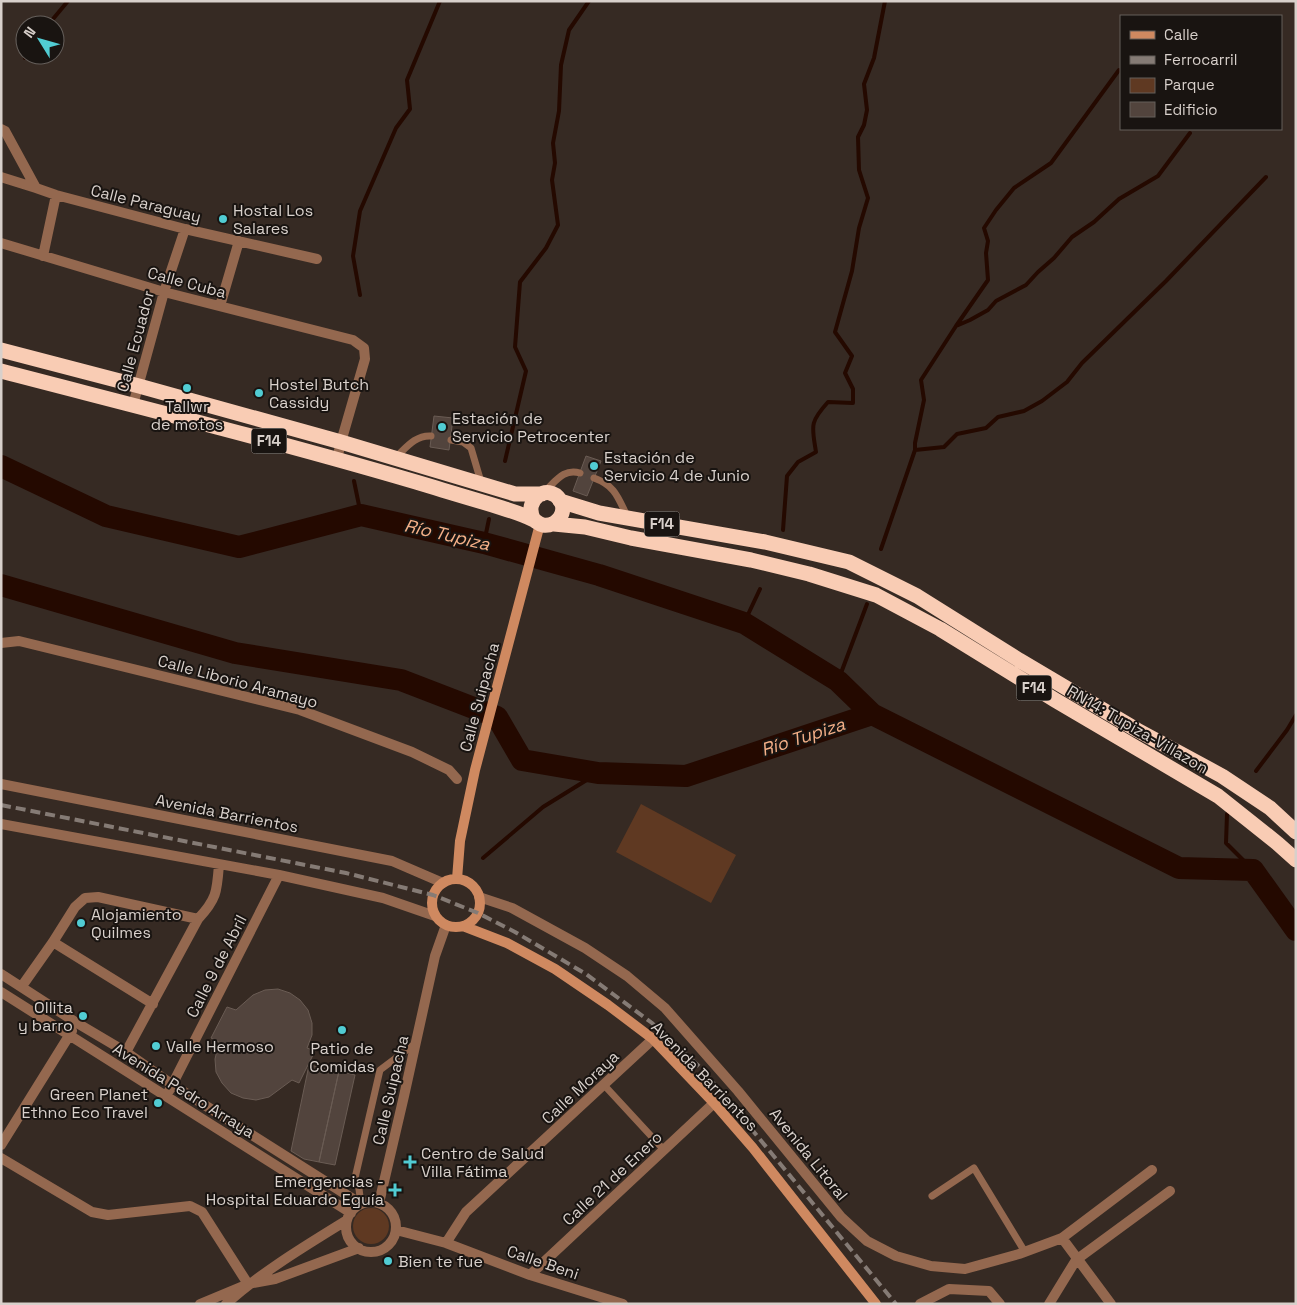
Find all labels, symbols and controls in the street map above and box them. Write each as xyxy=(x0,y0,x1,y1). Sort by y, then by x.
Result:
north arrow xyxy=(15,15,65,65)
legend xyxy=(1120,15,1282,130)
text: N xyxy=(20,23,40,41)
text: Calle xyxy=(1164,25,1199,44)
text: Ferrocarril xyxy=(1164,50,1237,69)
text: Parque xyxy=(1164,75,1215,94)
text: Edificio xyxy=(1164,100,1218,119)
street label: Calle Paraguay xyxy=(88,180,203,227)
place label: Hostal Los Salares xyxy=(233,200,313,239)
marker: Hostal Los Salares xyxy=(217,213,229,225)
street label: Calle Cuba xyxy=(145,262,228,303)
street label: Calle Ecuador xyxy=(112,288,159,394)
place label: Hostel Butch Cassidy xyxy=(269,374,369,413)
marker: Tallwr de motos xyxy=(181,382,193,394)
marker: Hostel Butch Cassidy xyxy=(253,387,265,399)
place label: Tallwr de motos xyxy=(151,396,223,435)
place label: Estación de Servicio Petrocenter xyxy=(452,408,610,447)
marker: Estación de Servicio Petrocenter xyxy=(436,421,448,433)
road number: F14 xyxy=(252,428,286,454)
place label: Estación de Servicio 4 de Junio xyxy=(604,447,750,486)
marker: Estación de Servicio 4 de Junio xyxy=(588,460,600,472)
road number: F14 xyxy=(644,512,680,536)
water label: Río Tupiza xyxy=(402,514,493,556)
street label: Calle Suipacha xyxy=(455,640,504,754)
street label: Calle Liborio Aramayo xyxy=(155,650,320,713)
road number: F14 xyxy=(1016,676,1052,700)
street label: RN14: Tupiza-Villazon xyxy=(1063,680,1212,778)
water label: Río Tupiza xyxy=(758,712,848,761)
street label: Avenida Barrientos xyxy=(154,789,300,838)
place label: Alojamiento Quilmes xyxy=(91,904,182,943)
street label: Calle 9 de Abril xyxy=(181,911,251,1021)
marker: Alojamiento Quilmes xyxy=(75,917,87,929)
place label: Ollita y barro xyxy=(18,997,73,1036)
marker: Ollita y barro xyxy=(77,1010,89,1022)
street label: Avenida Barrientos xyxy=(647,1017,763,1136)
marker: Patio de Comidas xyxy=(336,1024,348,1036)
street label: Calle Suipacha xyxy=(368,1033,413,1147)
place label: Valle Hermoso xyxy=(166,1036,274,1057)
street label: Avenida Pedro Arraya xyxy=(109,1038,259,1143)
place label: Patio de Comidas xyxy=(309,1038,375,1077)
marker: Valle Hermoso xyxy=(150,1040,162,1052)
street label: Calle Moraya xyxy=(537,1046,623,1129)
place label: Green Planet Ethno Eco Travel xyxy=(21,1084,148,1123)
marker: Green Planet Ethno Eco Travel xyxy=(152,1097,164,1109)
street label: Avenida Litoral xyxy=(765,1104,852,1205)
street label: Calle 21 de Enero xyxy=(558,1127,667,1230)
place label: Centro de Salud Villa Fátima xyxy=(421,1143,544,1182)
marker: Centro de Salud Villa Fátima xyxy=(403,1155,417,1169)
place label: Emergencias - Hospital Eduardo Eguía xyxy=(206,1171,384,1210)
marker: Emergencias - Hospital Eduardo Eguía xyxy=(388,1183,402,1197)
street label: Calle Beni xyxy=(504,1240,582,1285)
place label: Bien te fue xyxy=(398,1251,483,1272)
marker: Bien te fue xyxy=(382,1255,394,1267)

